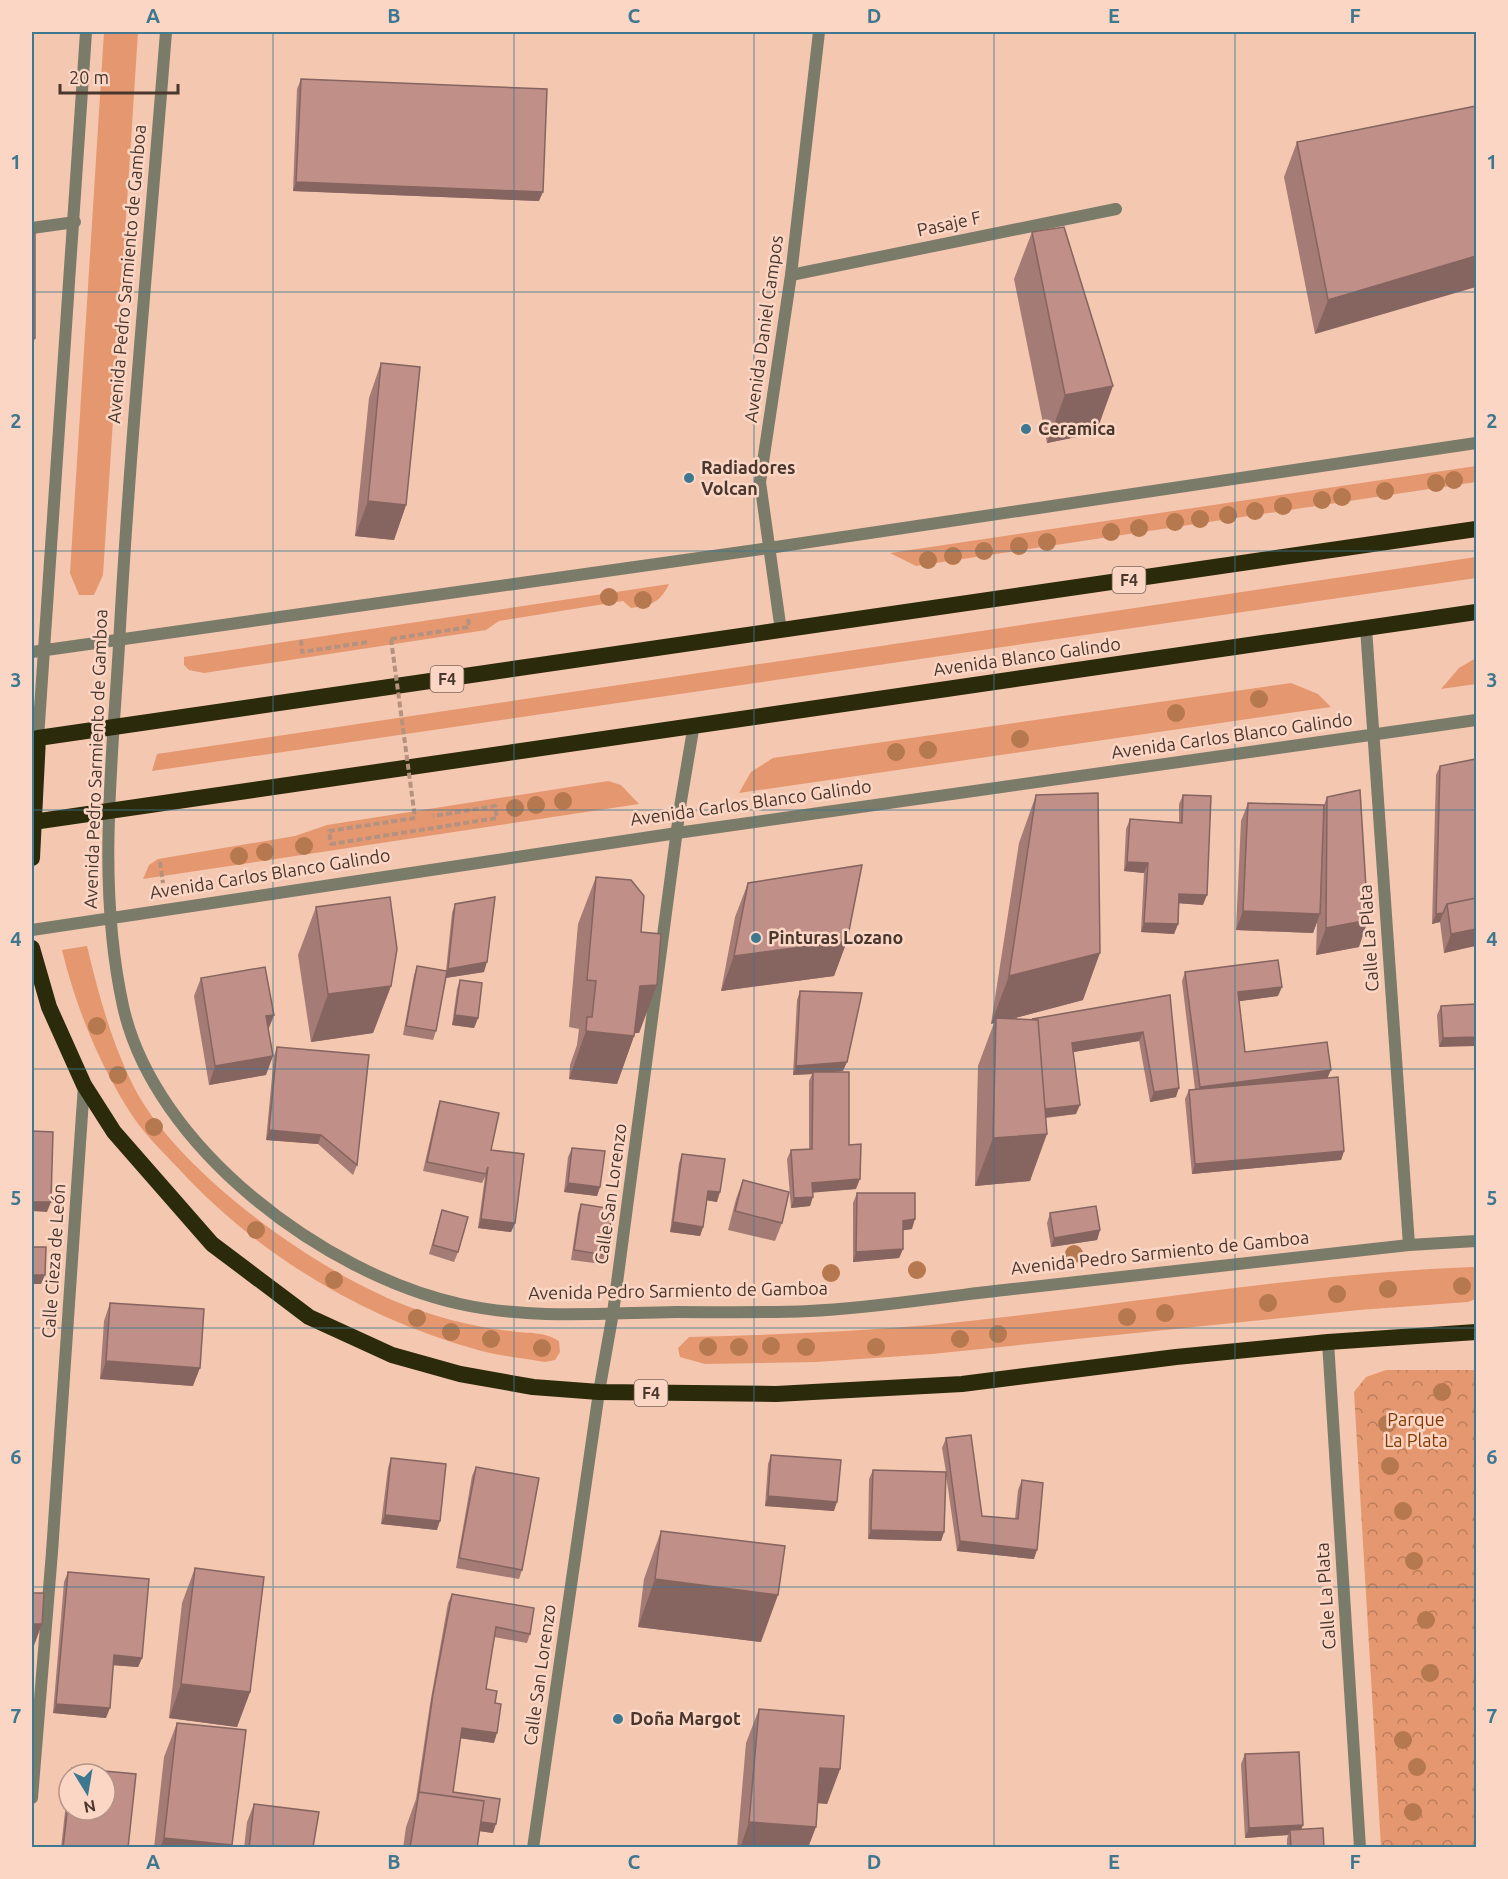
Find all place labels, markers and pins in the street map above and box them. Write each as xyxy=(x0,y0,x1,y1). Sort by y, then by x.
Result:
place label: Ceramica xyxy=(1038,418,1116,438)
marker: Ceramica xyxy=(1019,422,1033,436)
place label: Radiadores Volcan xyxy=(701,457,796,498)
marker: Radiadores Volcan xyxy=(682,471,696,485)
place label: Pinturas Lozano xyxy=(768,927,903,947)
marker: Pinturas Lozano xyxy=(749,931,763,945)
place label: Doña Margot xyxy=(630,1708,741,1728)
marker: Doña Margot xyxy=(611,1712,625,1726)

